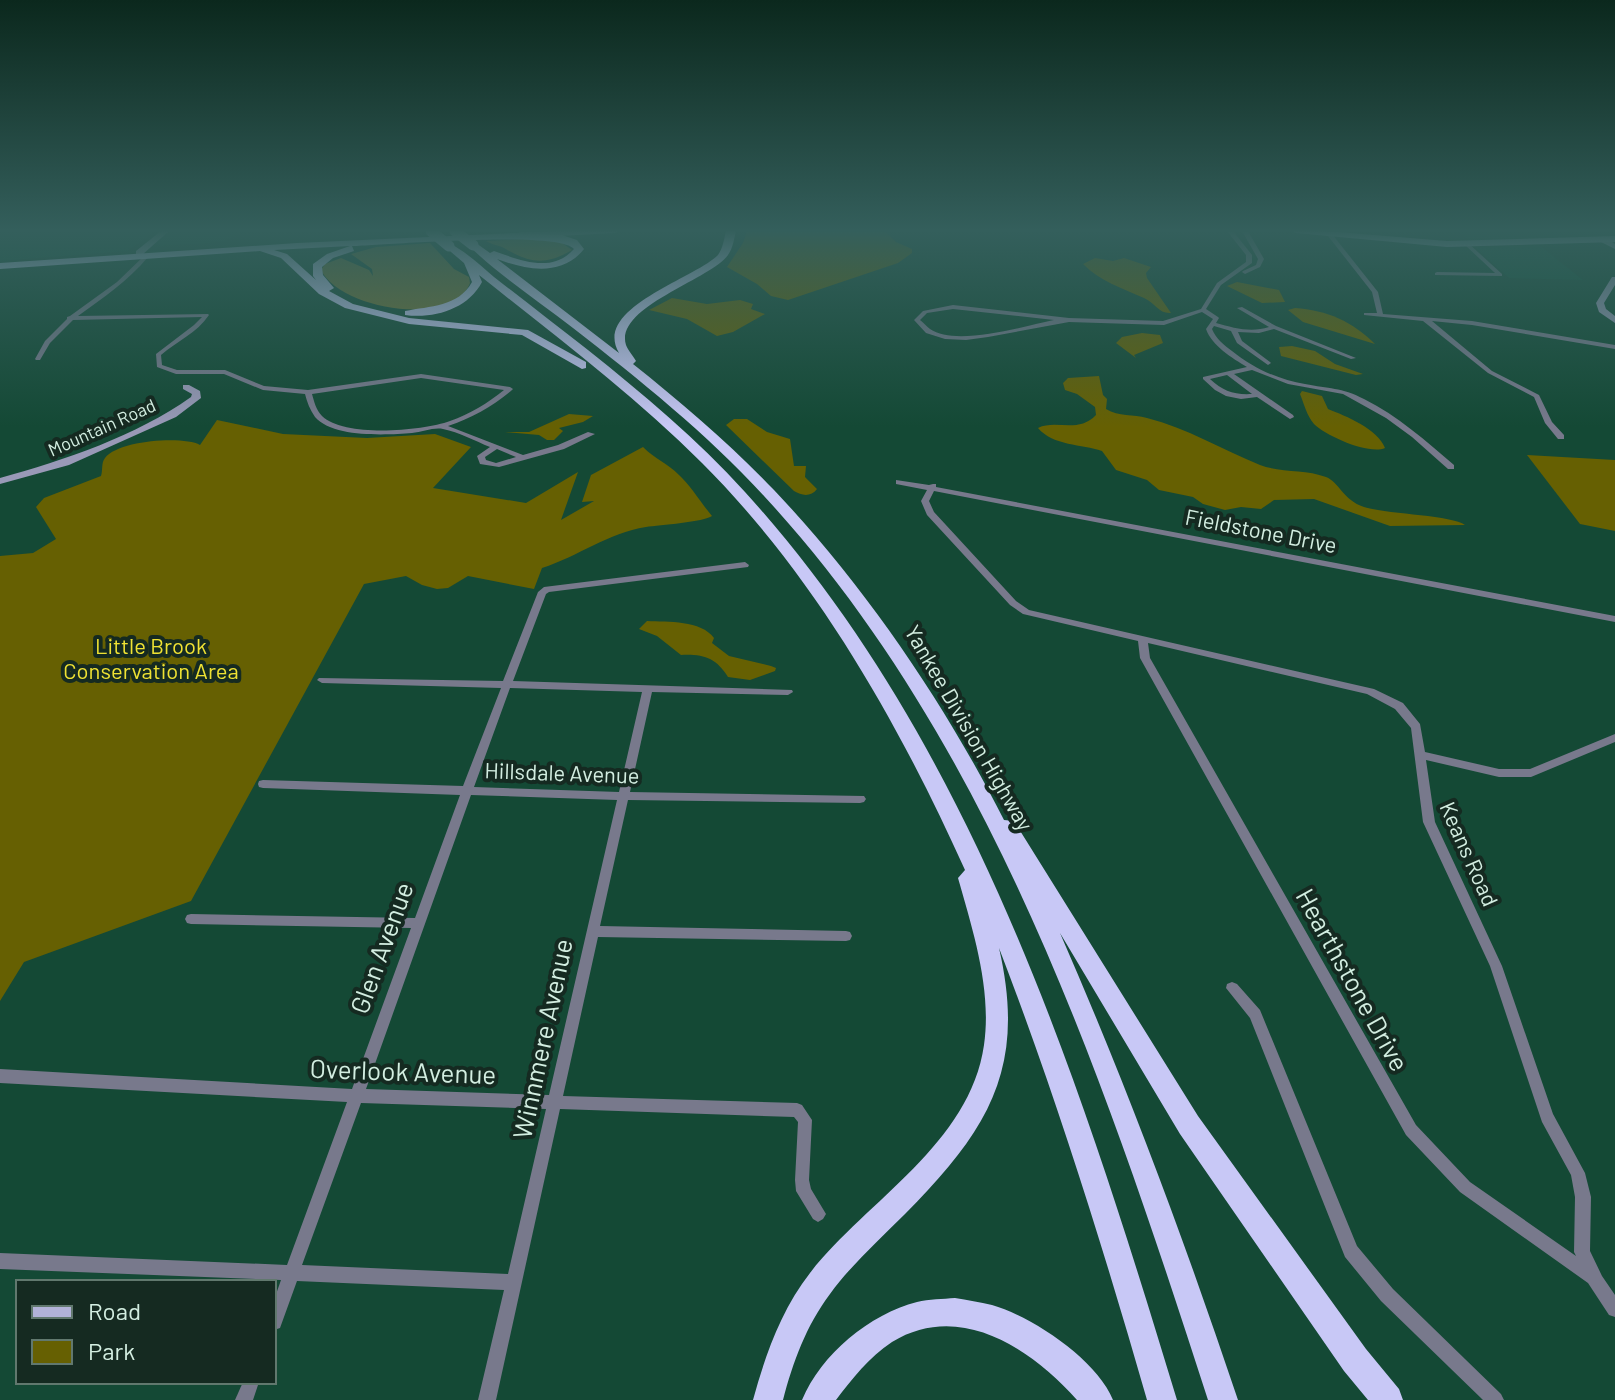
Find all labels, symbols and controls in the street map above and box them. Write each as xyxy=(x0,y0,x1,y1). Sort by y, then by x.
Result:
street label: Mountain Road xyxy=(44,394,159,461)
street label: Fieldstone Drive xyxy=(1183,503,1339,557)
street label: Yankee Division Highway xyxy=(900,620,1039,835)
park label: Little Brook Conservation Area xyxy=(63,632,239,683)
street label: Hillsdale Avenue xyxy=(484,756,640,788)
street label: Keans Road xyxy=(1435,797,1504,910)
street label: Glen Avenue xyxy=(342,878,419,1017)
street label: Hearthstone Drive xyxy=(1290,883,1416,1076)
street label: Winnmere Avenue xyxy=(505,936,578,1142)
street label: Overlook Avenue xyxy=(309,1052,497,1089)
legend xyxy=(16,1280,276,1384)
text: Road xyxy=(88,1296,141,1325)
text: Park xyxy=(88,1336,135,1365)

